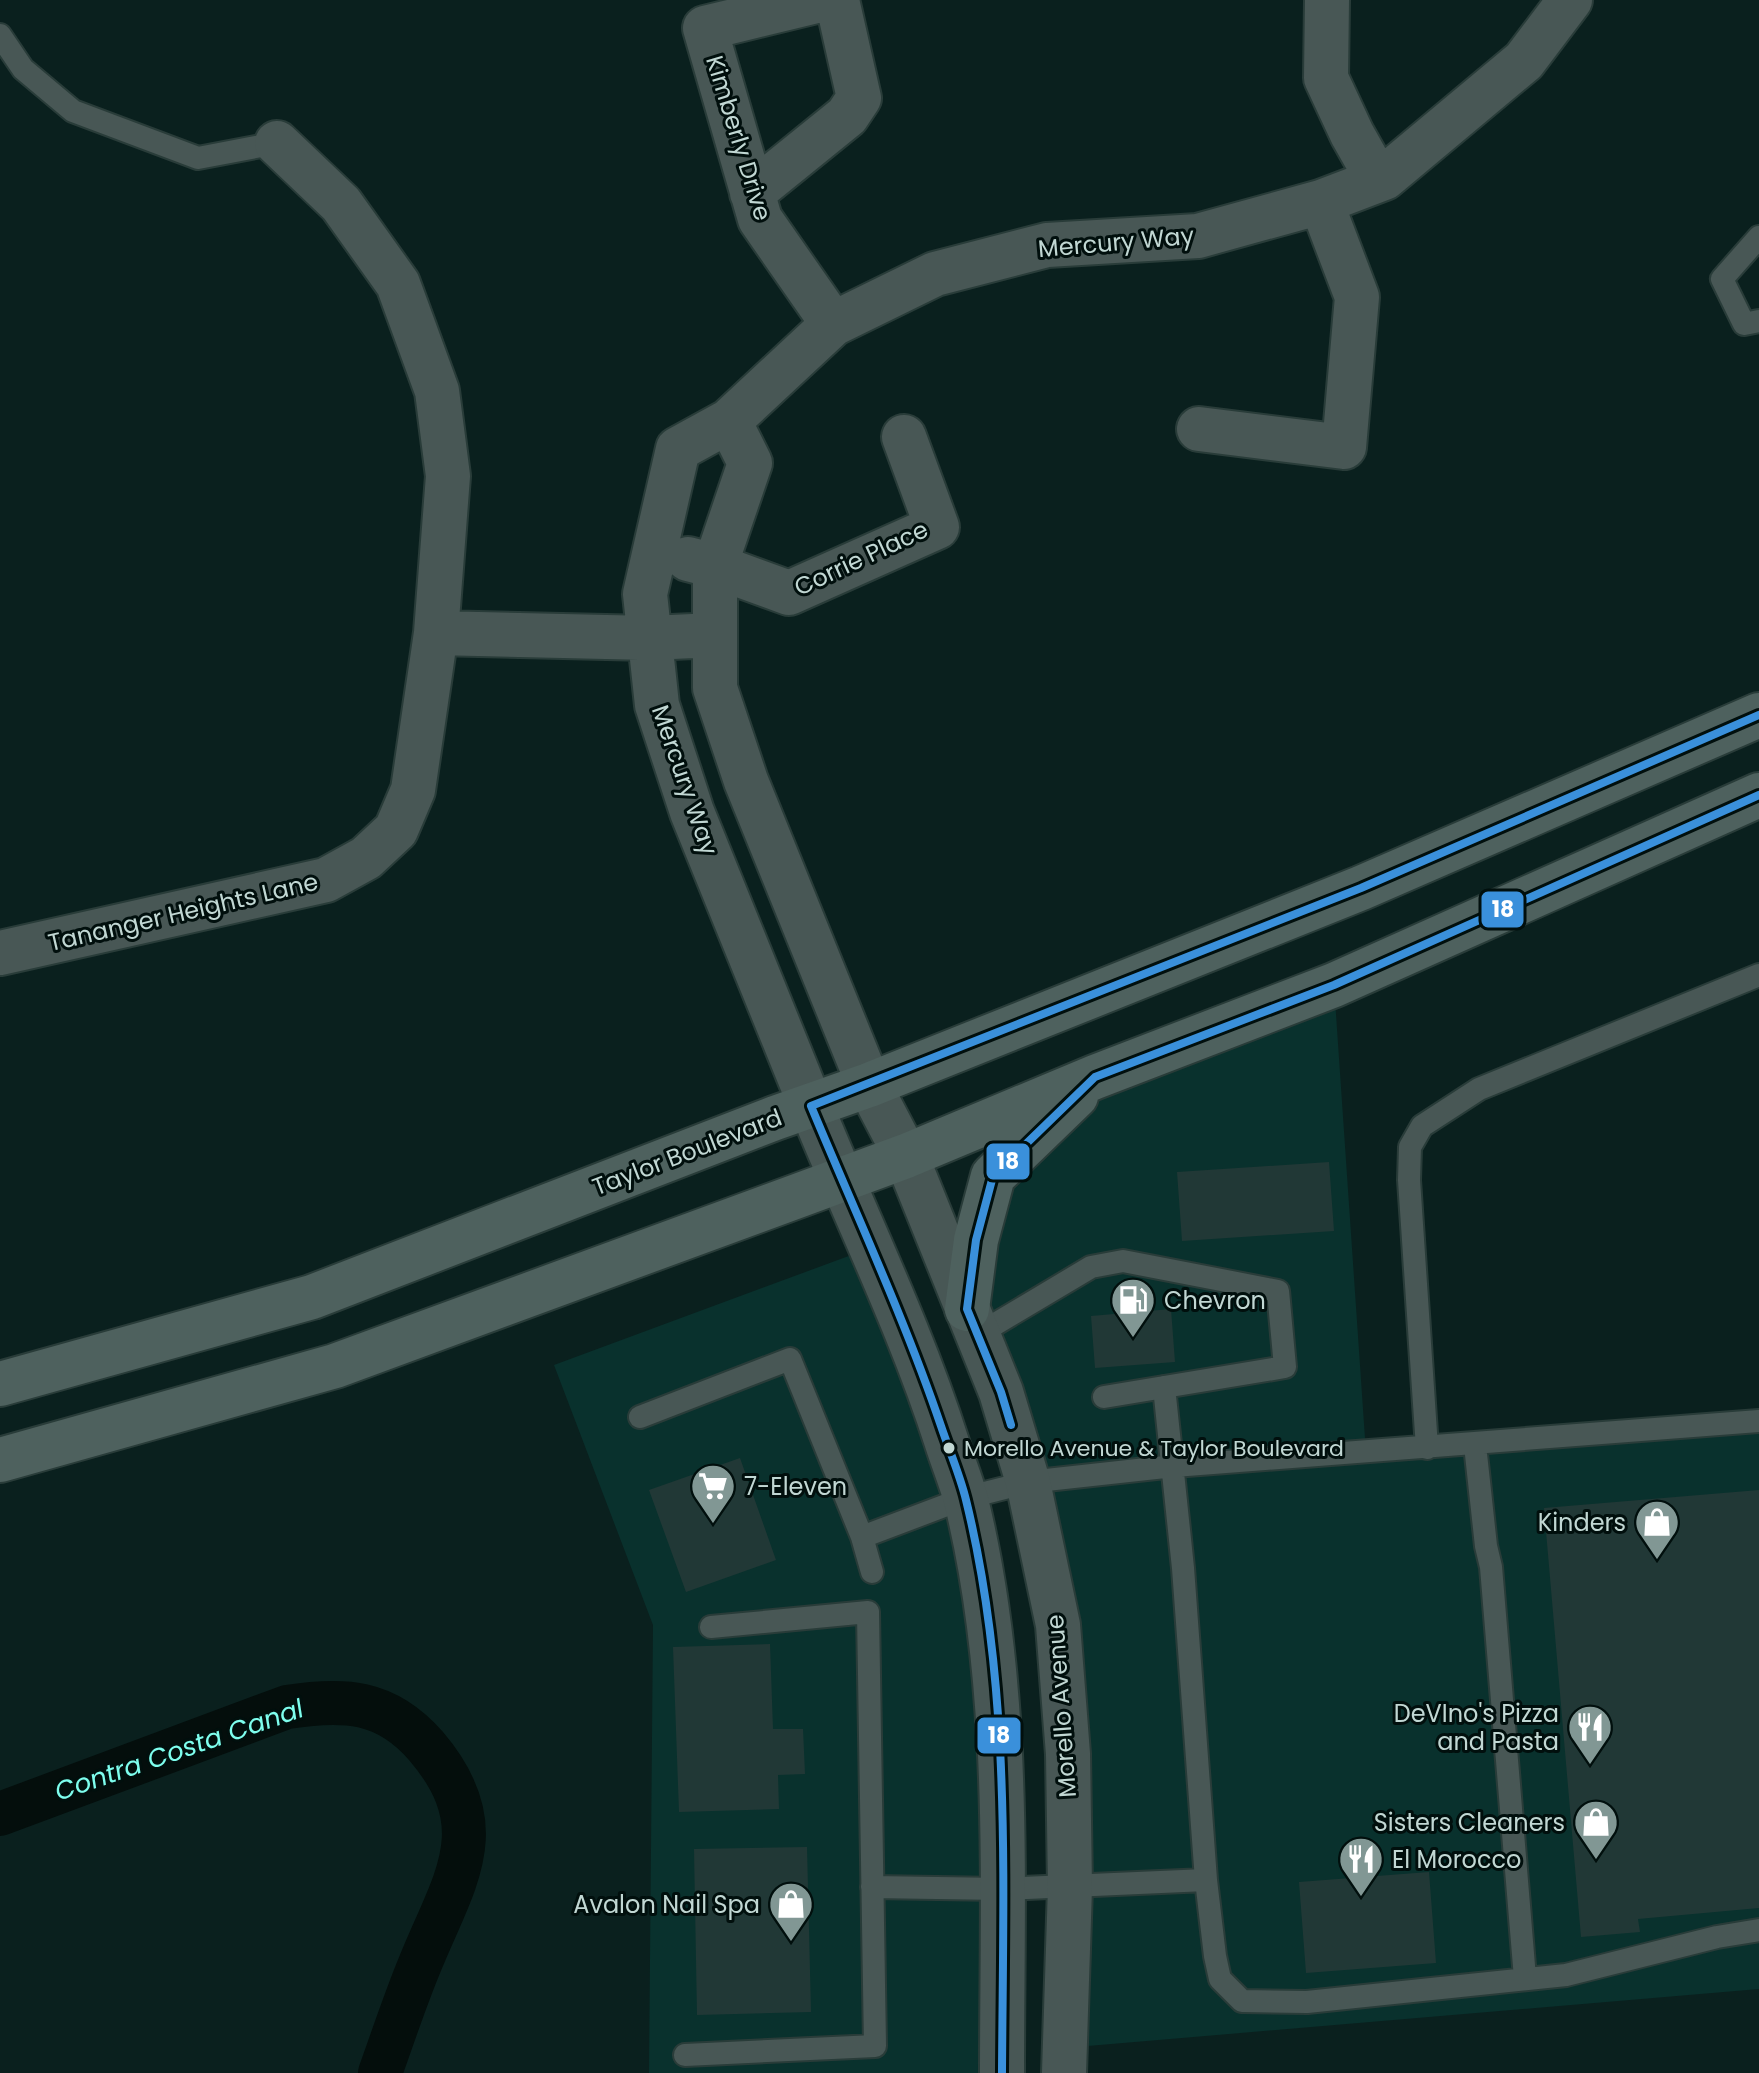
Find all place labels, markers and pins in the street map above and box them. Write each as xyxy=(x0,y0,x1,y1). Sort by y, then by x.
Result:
fuel station icon: Chevron xyxy=(1109,1276,1157,1339)
place label: Chevron xyxy=(1164,1284,1266,1317)
place label: Morello Avenue & Taylor Boulevard xyxy=(964,1433,1344,1464)
marker: Morello Avenue & Taylor Boulevard xyxy=(941,1440,957,1456)
supermarket icon: 7-Eleven xyxy=(689,1462,737,1525)
place label: 7-Eleven xyxy=(744,1470,847,1503)
shop icon: Kinders xyxy=(1633,1498,1681,1561)
place label: Kinders xyxy=(1538,1506,1626,1539)
place label: DeVIno's Pizza and Pasta xyxy=(1394,1697,1559,1758)
restaurant icon: DeVIno's Pizza and Pasta xyxy=(1566,1703,1614,1766)
shop icon: Sisters Cleaners xyxy=(1572,1798,1620,1861)
place label: Sisters Cleaners xyxy=(1374,1806,1565,1839)
restaurant icon: El Morocco xyxy=(1337,1835,1385,1898)
place label: El Morocco xyxy=(1392,1843,1521,1876)
shop icon: Avalon Nail Spa xyxy=(767,1880,815,1943)
place label: Avalon Nail Spa xyxy=(573,1888,760,1921)

